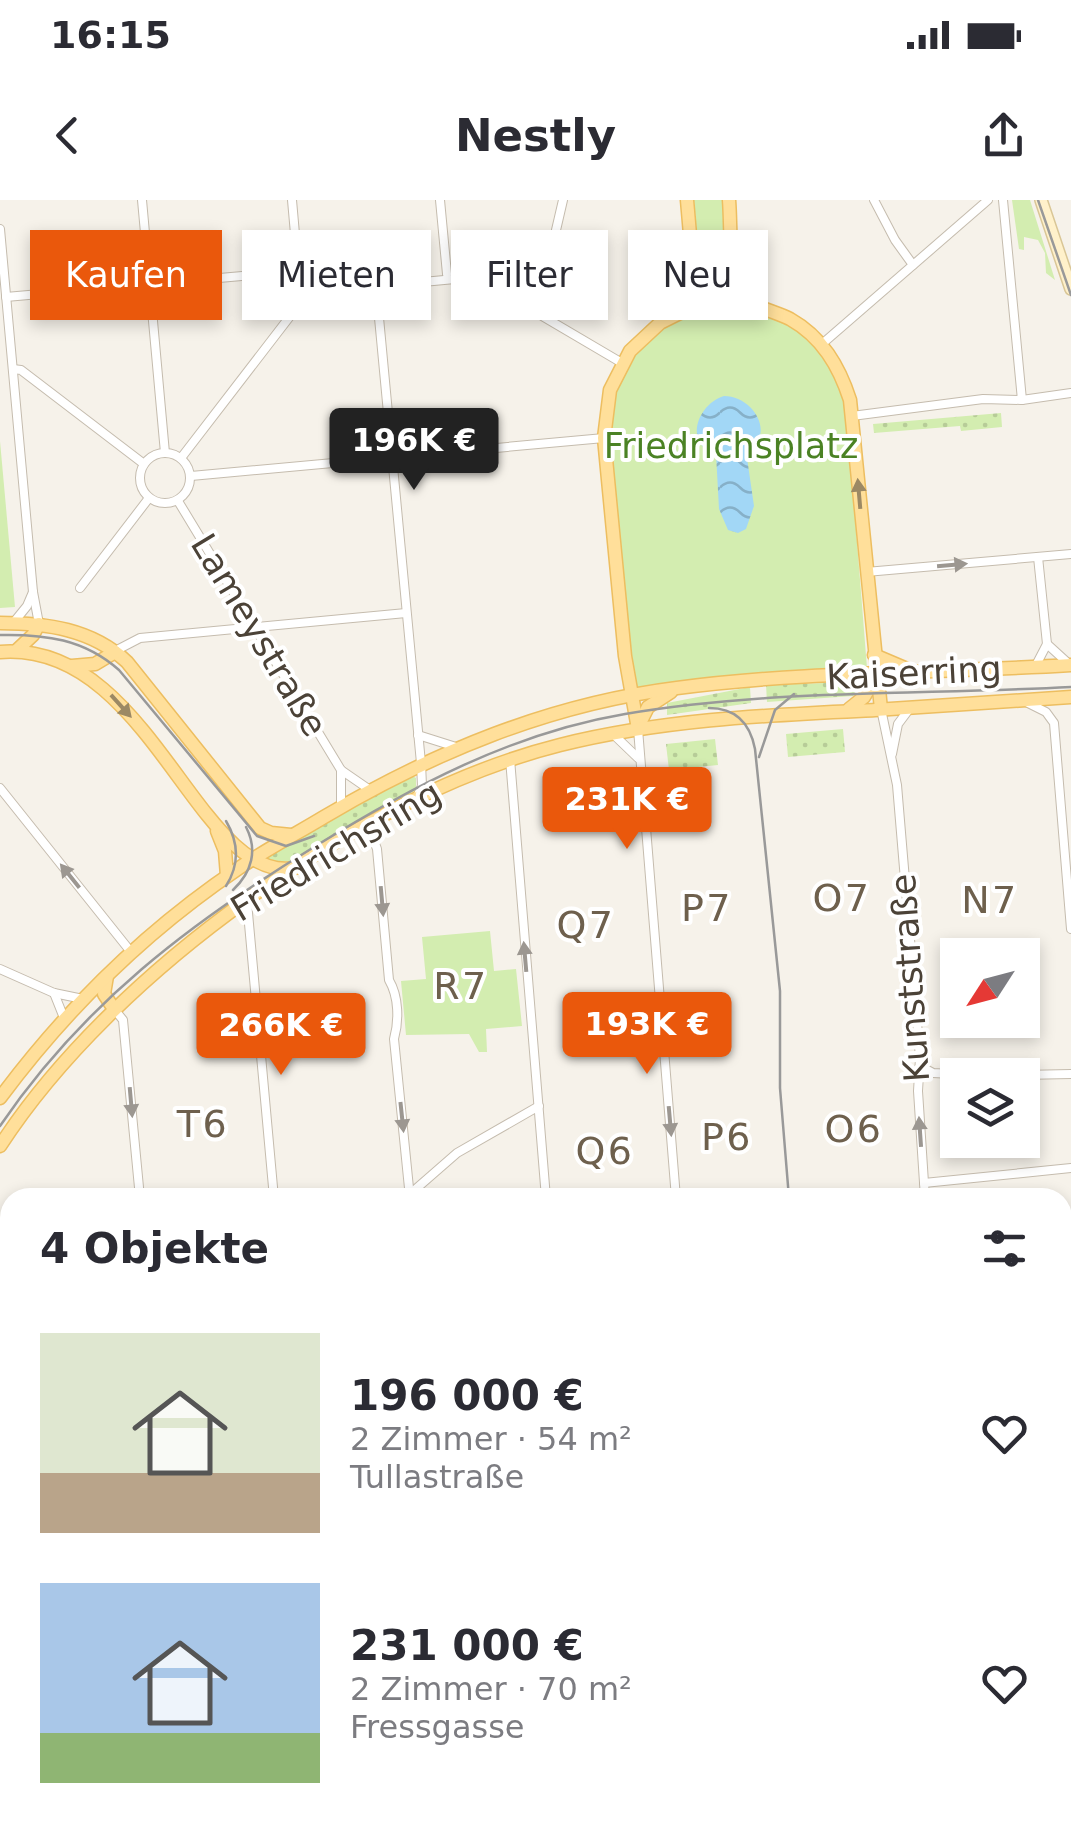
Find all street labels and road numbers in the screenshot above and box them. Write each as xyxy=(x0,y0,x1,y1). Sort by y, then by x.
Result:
street label: Lameystraße xyxy=(183,527,335,743)
street label: Kaiserring xyxy=(825,648,1003,698)
street label: Friedrichsring xyxy=(224,773,448,929)
street label: Kunststraße xyxy=(883,872,937,1084)

